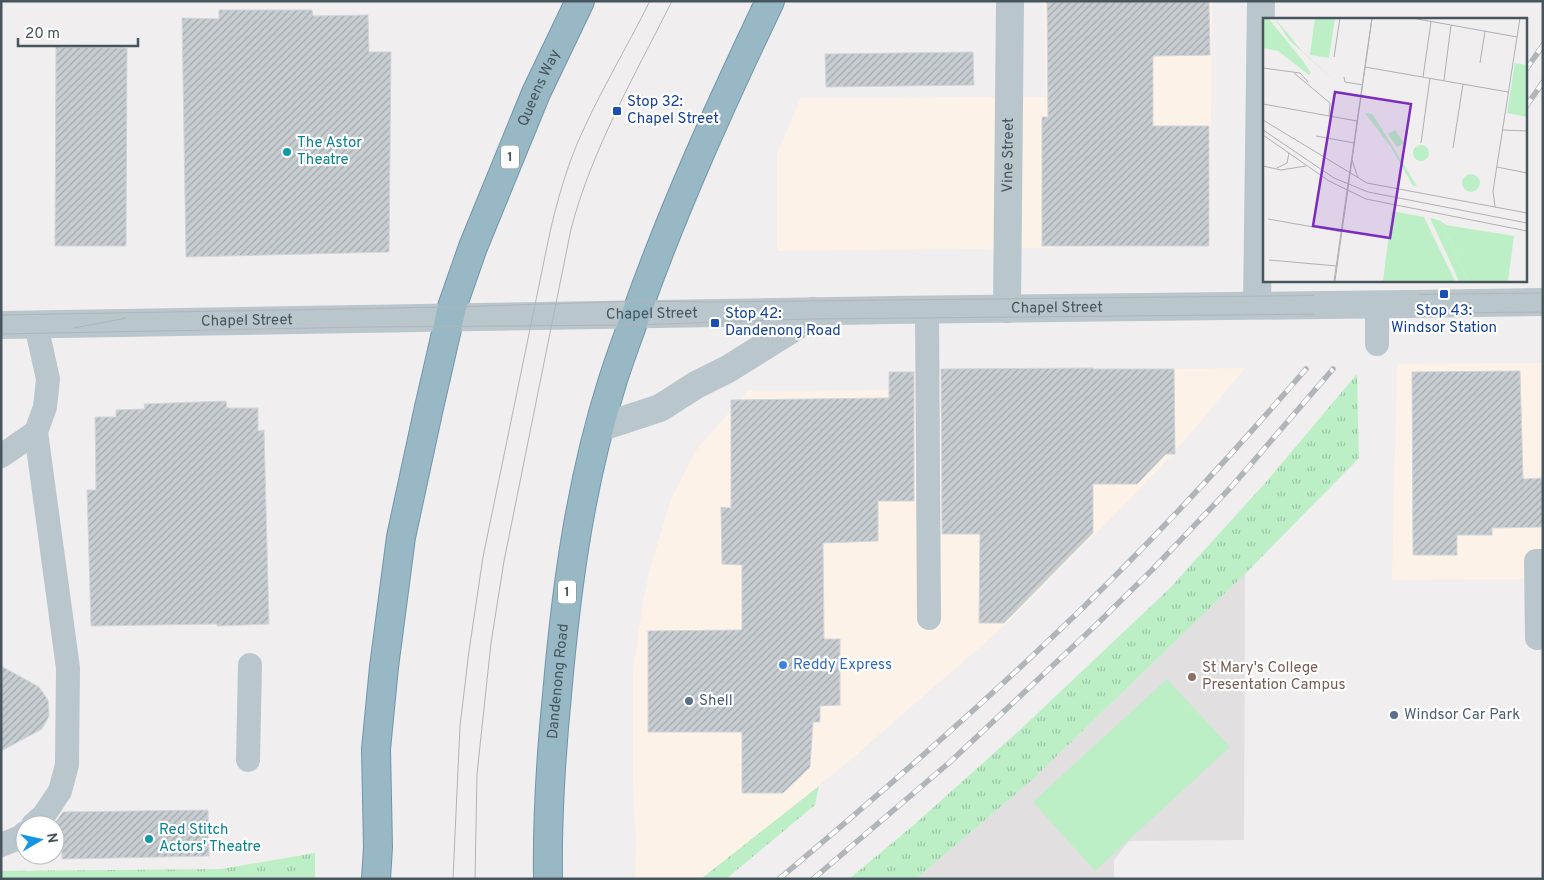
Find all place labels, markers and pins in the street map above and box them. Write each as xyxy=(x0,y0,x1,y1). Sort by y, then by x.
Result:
place label: Stop 32: Chapel Street xyxy=(627,93,719,129)
marker: Stop 32: Chapel Street xyxy=(611,105,623,117)
place label: The Astor Theatre xyxy=(297,134,362,170)
marker: The Astor Theatre xyxy=(281,146,293,158)
marker: Stop 43: Windsor Station xyxy=(1438,288,1450,300)
place label: Stop 43: Windsor Station xyxy=(1391,302,1497,338)
place label: Stop 42: Dandenong Road xyxy=(725,305,841,341)
marker: Stop 42: Dandenong Road xyxy=(709,317,721,329)
place label: Reddy Express xyxy=(793,656,892,675)
marker: Reddy Express xyxy=(777,659,789,671)
place label: St Mary's College Presentation Campus xyxy=(1202,659,1345,695)
marker: St Mary's College Presentation Campus xyxy=(1186,671,1198,683)
place label: Shell xyxy=(699,692,733,711)
marker: Shell xyxy=(683,695,695,707)
place label: Windsor Car Park xyxy=(1404,706,1520,725)
marker: Windsor Car Park xyxy=(1388,709,1400,721)
place label: Red Stitch Actors' Theatre xyxy=(159,821,261,857)
marker: Red Stitch Actors' Theatre xyxy=(143,833,155,845)

